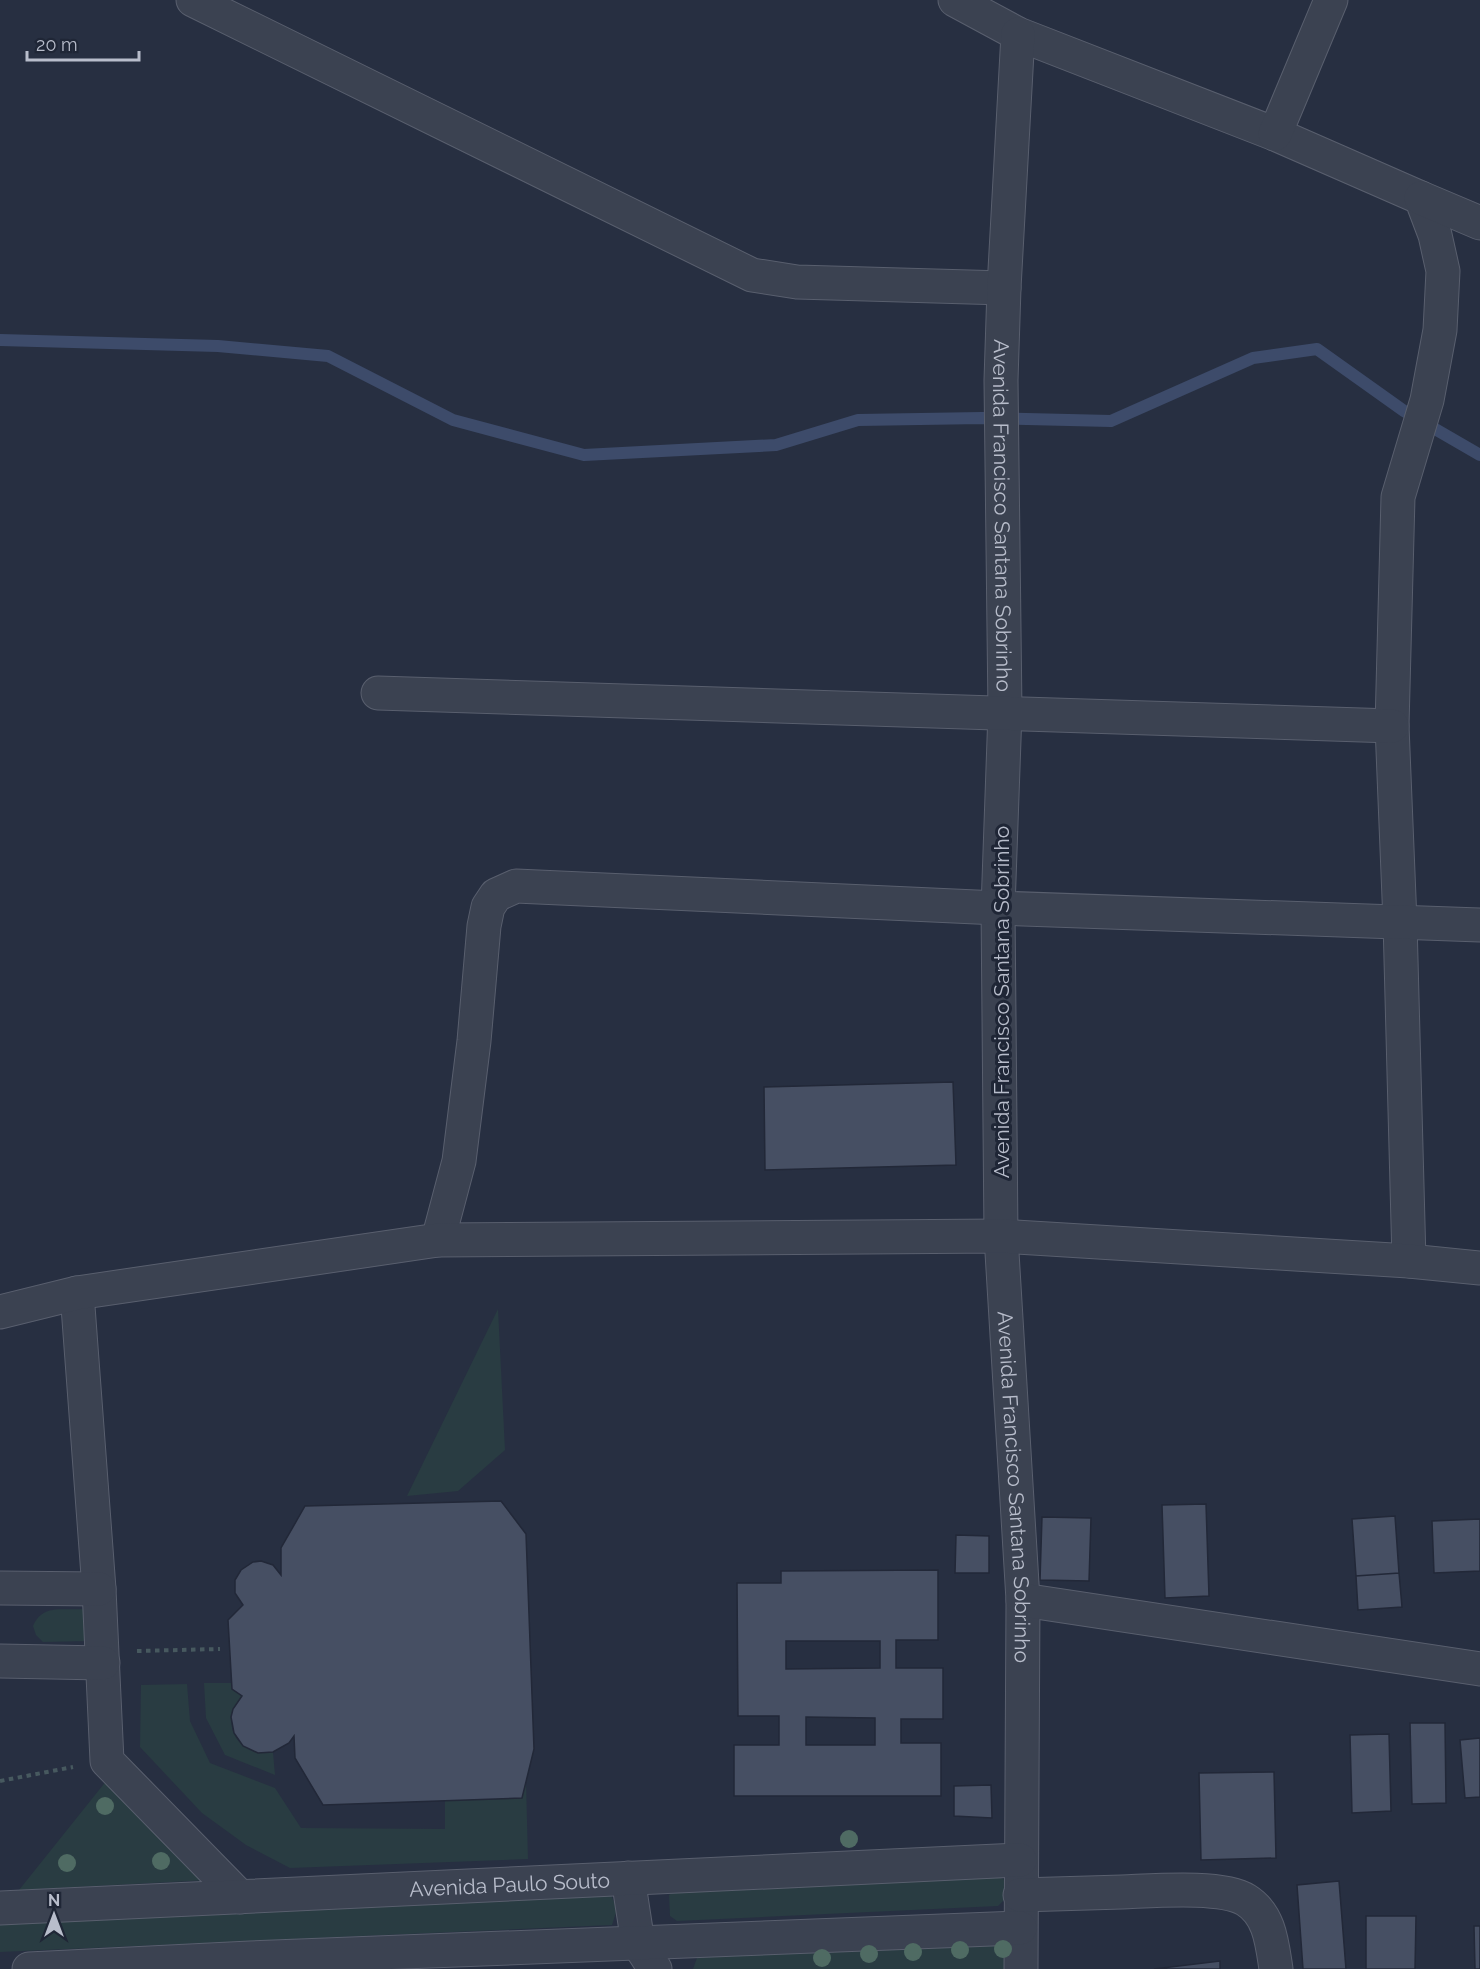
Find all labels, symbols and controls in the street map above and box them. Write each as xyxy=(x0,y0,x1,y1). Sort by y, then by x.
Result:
scale bar xyxy=(27,24,140,62)
text: 20 m xyxy=(36,34,78,55)
street label: Avenida Francisco Santana Sobrinho xyxy=(988,339,1017,692)
street label: Avenida Francisco Santana Sobrinho xyxy=(989,826,1014,1178)
street label: Avenida Francisco Santana Sobrinho xyxy=(993,1310,1036,1663)
street label: Avenida Paulo Souto xyxy=(408,1867,610,1901)
north arrow xyxy=(24,1885,84,1945)
text: N xyxy=(48,1891,60,1910)

